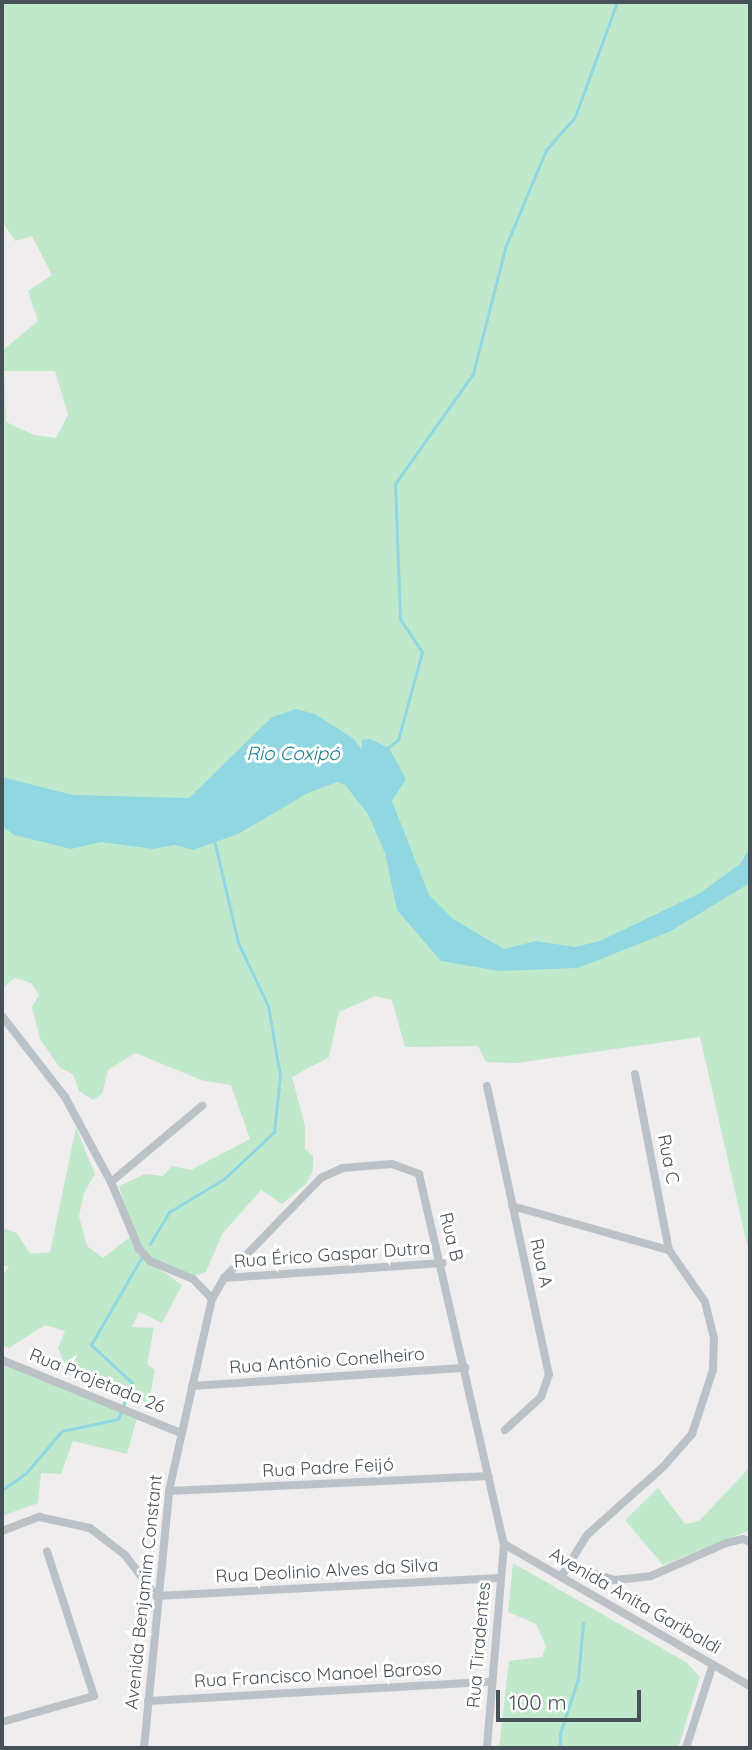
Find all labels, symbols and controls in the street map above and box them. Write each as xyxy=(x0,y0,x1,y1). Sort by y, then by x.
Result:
water label: Rio Coxipó xyxy=(246,743,340,765)
street label: Rua C xyxy=(653,1133,683,1185)
street label: Rua B xyxy=(435,1210,467,1264)
street label: Rua Érico Gaspar Dutra xyxy=(233,1237,431,1273)
street label: Rua A xyxy=(525,1237,557,1289)
street label: Rua Antônio Conelheiro xyxy=(228,1343,426,1379)
street label: Rua Projetada 26 xyxy=(26,1344,168,1418)
street label: Rua Padre Feijó xyxy=(262,1454,394,1482)
street label: Avenida Benjamim Constant xyxy=(121,1473,167,1711)
street label: Avenida Anita Garibaldi xyxy=(545,1543,725,1659)
street label: Rua Deolinio Alves da Silva xyxy=(215,1554,439,1588)
street label: Rua Tiradentes xyxy=(463,1581,495,1709)
street label: Rua Francisco Manoel Baroso xyxy=(193,1658,443,1692)
scale bar xyxy=(500,1676,645,1720)
text: 100 m xyxy=(509,1689,567,1715)

